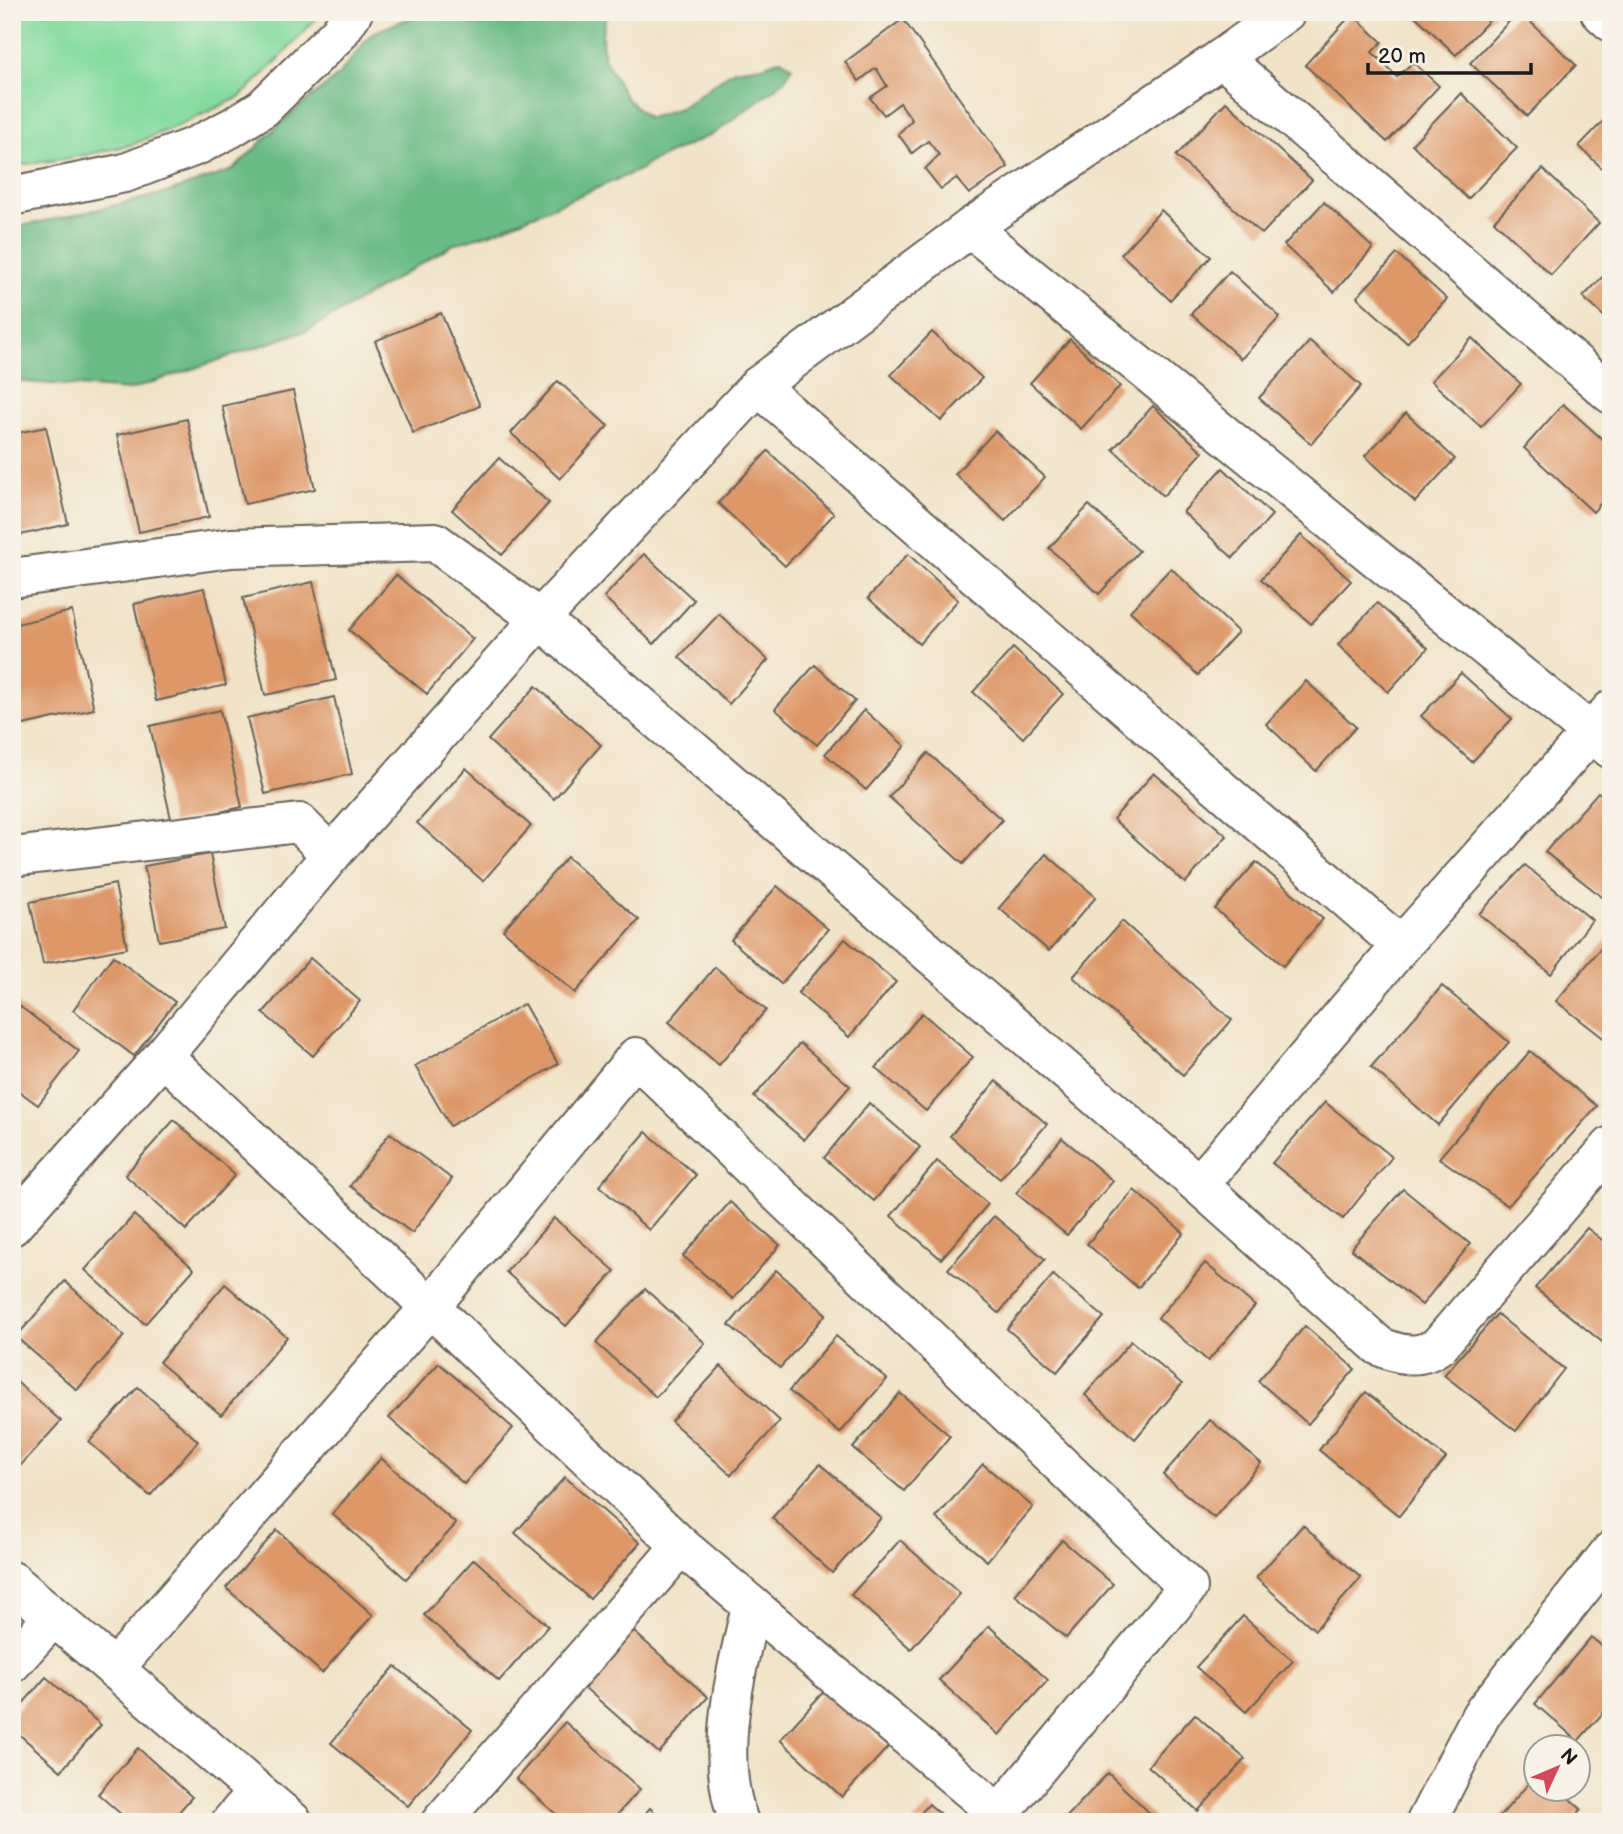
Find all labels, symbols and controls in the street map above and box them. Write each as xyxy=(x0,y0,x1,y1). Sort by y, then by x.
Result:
scale bar xyxy=(1368,32,1530,76)
text: 20 m xyxy=(1378,44,1426,69)
north arrow xyxy=(1522,1732,1592,1802)
text: N xyxy=(1555,1744,1581,1770)

